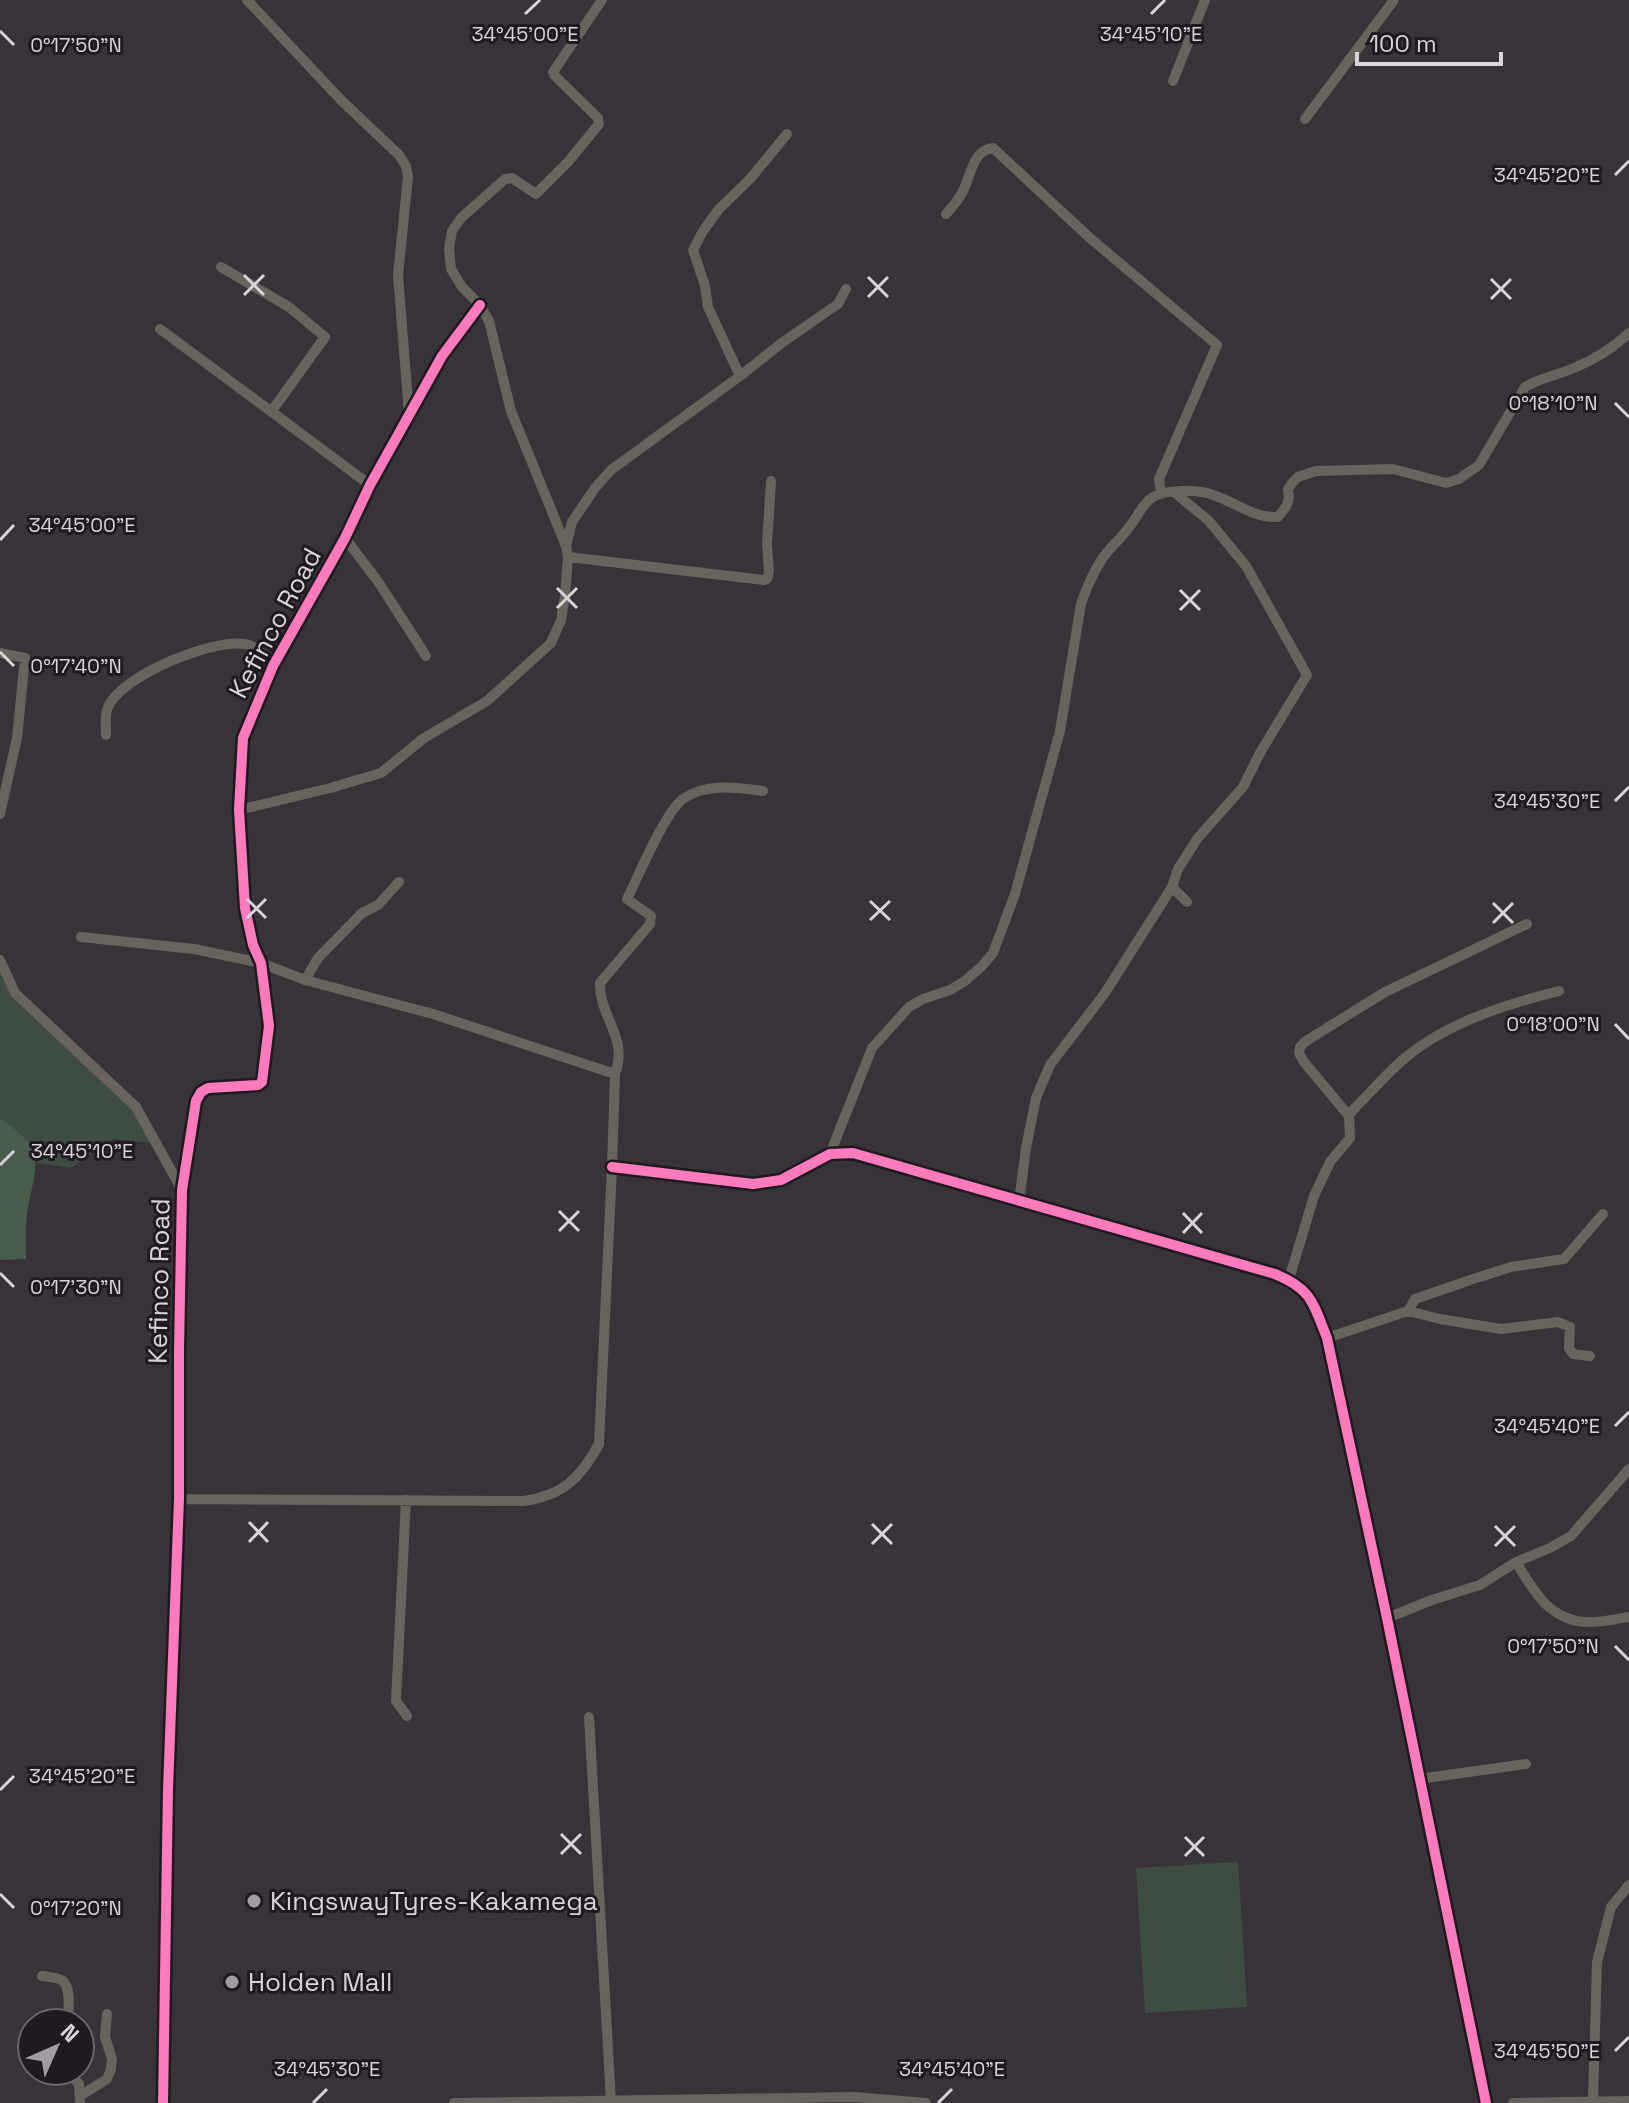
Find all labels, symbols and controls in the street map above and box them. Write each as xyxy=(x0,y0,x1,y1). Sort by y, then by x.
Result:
scale bar xyxy=(1357,16,1501,66)
text: 34°45'00"E xyxy=(471,21,579,47)
text: 34°45'10"E xyxy=(1100,21,1202,47)
text: 100 m xyxy=(1369,28,1437,59)
text: 0°17'50"N xyxy=(30,32,122,58)
text: 34°45'20"E xyxy=(1494,162,1600,188)
text: 0°18'10"N xyxy=(1508,390,1598,416)
text: 34°45'00"E xyxy=(28,512,136,538)
street label: Kefinco Road xyxy=(221,542,329,704)
text: 0°17'40"N xyxy=(30,653,122,679)
text: 34°45'30"E xyxy=(1494,788,1600,814)
text: 0°18'00"N xyxy=(1506,1011,1600,1037)
text: 34°45'10"E xyxy=(31,1138,133,1164)
street label: Kefinco Road xyxy=(141,1198,177,1364)
text: 0°17'30"N xyxy=(30,1274,122,1300)
text: 34°45'40"E xyxy=(1494,1413,1600,1439)
text: 0°17'50"N xyxy=(1507,1633,1599,1659)
text: 34°45'20"E xyxy=(29,1763,135,1789)
place label: KingswayTyres-Kakamega xyxy=(270,1884,598,1918)
marker: KingswayTyres-Kakamega xyxy=(245,1892,263,1910)
text: 0°17'20"N xyxy=(30,1895,122,1921)
place label: Holden Mall xyxy=(248,1965,392,1999)
marker: Holden Mall xyxy=(223,1973,241,1991)
north arrow xyxy=(16,2007,96,2087)
text: N xyxy=(55,2018,85,2048)
text: 34°45'50"E xyxy=(1494,2038,1600,2064)
text: 34°45'30"E xyxy=(274,2056,380,2082)
text: 34°45'40"E xyxy=(899,2056,1005,2082)

